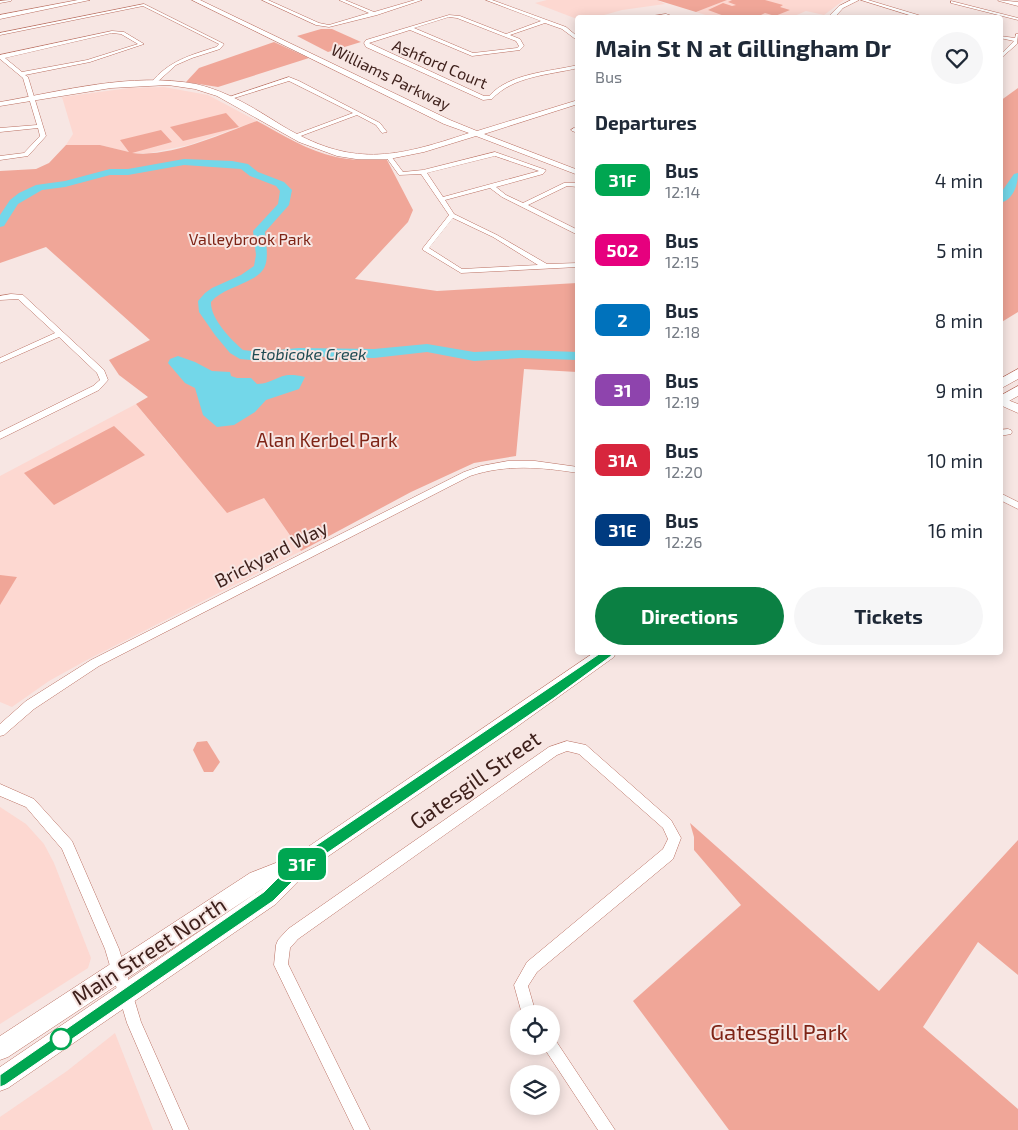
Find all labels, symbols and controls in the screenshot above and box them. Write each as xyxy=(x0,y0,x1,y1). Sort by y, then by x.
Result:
button: heart xyxy=(931,32,983,84)
text: Main St N at Gillingham Dr xyxy=(595,33,891,62)
street label: Ashford Court xyxy=(390,35,491,92)
street label: Williams Parkway xyxy=(329,39,454,114)
text: Bus xyxy=(595,67,622,86)
text: Departures xyxy=(595,111,697,134)
text: Bus xyxy=(665,159,699,182)
text: 31F xyxy=(608,169,637,191)
text: 4 min xyxy=(935,169,983,192)
text: 12:14 xyxy=(665,182,700,201)
park label: Valleybrook Park xyxy=(189,229,311,248)
text: Bus xyxy=(665,229,699,252)
text: 502 xyxy=(607,239,638,261)
text: 5 min xyxy=(936,239,983,262)
text: 12:15 xyxy=(665,252,699,271)
text: Bus xyxy=(665,299,699,322)
text: 2 xyxy=(617,309,628,331)
text: 8 min xyxy=(935,309,983,332)
text: 12:18 xyxy=(665,322,700,341)
water label: Etobicoke Creek xyxy=(252,344,366,363)
text: Bus xyxy=(665,369,699,392)
text: 31 xyxy=(614,379,631,401)
text: 9 min xyxy=(935,379,983,402)
text: 12:19 xyxy=(665,392,700,411)
park label: Alan Kerbel Park xyxy=(256,428,398,451)
text: Bus xyxy=(665,439,699,462)
text: 31A xyxy=(608,449,637,471)
text: 10 min xyxy=(927,449,983,472)
text: 12:20 xyxy=(665,462,703,481)
text: Bus xyxy=(665,509,699,532)
street label: Brickyard Way xyxy=(210,515,331,592)
text: 31E xyxy=(608,519,637,541)
text: 16 min xyxy=(928,519,983,542)
text: 12:26 xyxy=(665,532,702,551)
button: Directions xyxy=(595,587,784,645)
button: Tickets xyxy=(794,587,983,645)
street label: Gatesgill Street xyxy=(404,724,545,834)
line badge: 31F xyxy=(273,848,331,880)
text: 31F xyxy=(288,853,316,875)
street label: Main Street North xyxy=(66,891,230,1010)
map controls xyxy=(510,1005,560,1115)
button: locate xyxy=(510,1005,560,1055)
park label: Gatesgill Park xyxy=(710,1018,848,1044)
unlabelled marker xyxy=(50,1028,72,1050)
button: layers xyxy=(510,1065,560,1115)

